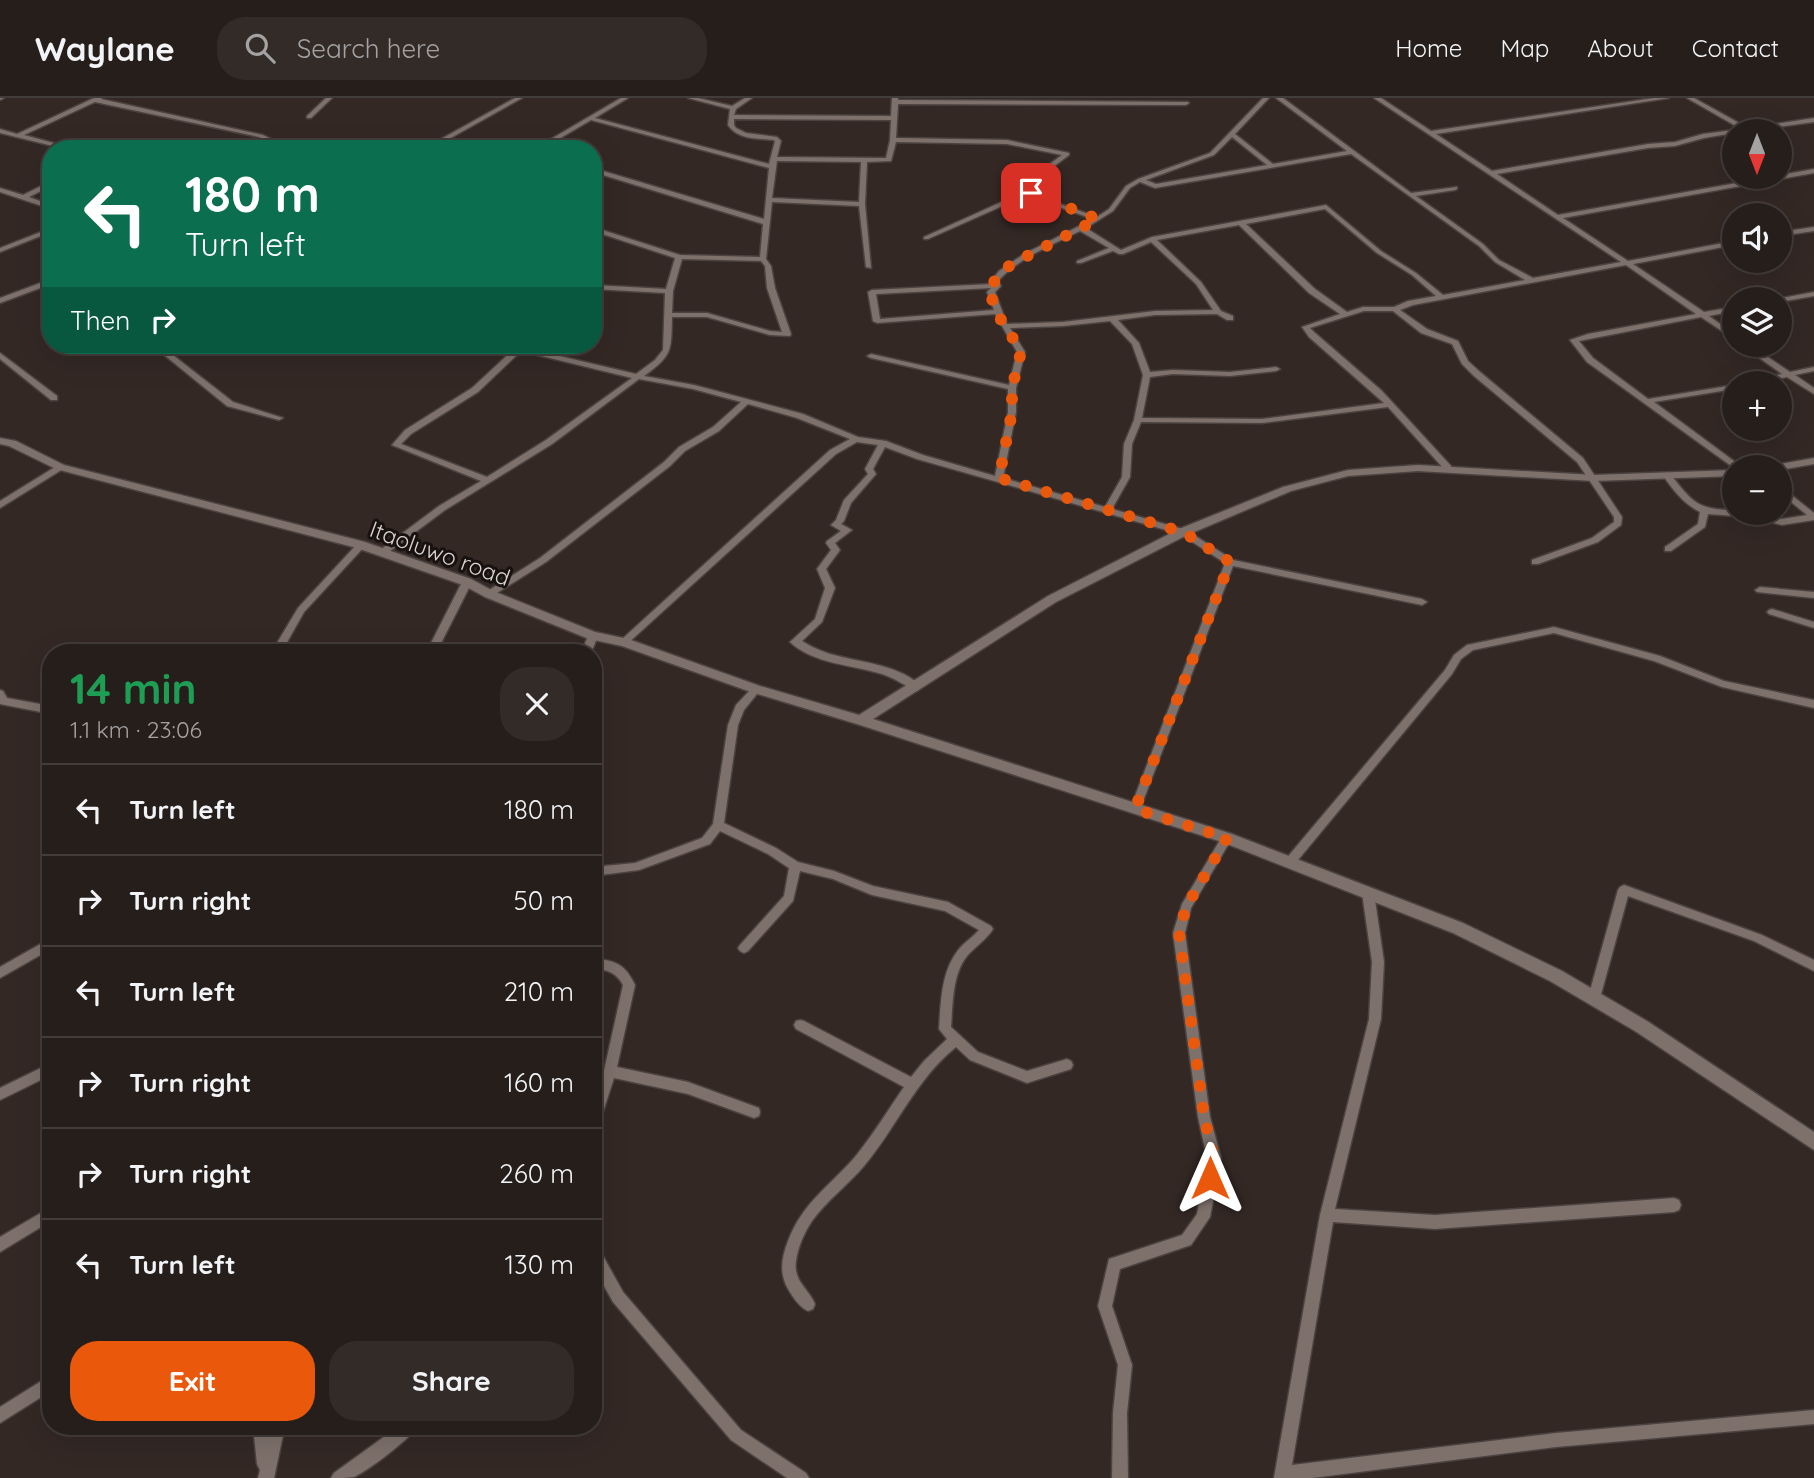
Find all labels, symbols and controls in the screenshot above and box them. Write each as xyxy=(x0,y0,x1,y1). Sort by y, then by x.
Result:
search box xyxy=(217,17,707,80)
text: Waylane xyxy=(35,28,175,69)
icon: search xyxy=(241,29,279,67)
text: Search here xyxy=(297,32,440,65)
text: Home xyxy=(1395,33,1462,63)
text: Map xyxy=(1500,33,1549,63)
text: About xyxy=(1587,33,1654,63)
text: Contact xyxy=(1692,33,1779,63)
north arrow xyxy=(1722,119,1792,189)
map controls xyxy=(1722,119,1792,525)
text: 180 m xyxy=(185,163,320,224)
pin xyxy=(1001,163,1061,223)
icon: left xyxy=(70,168,161,259)
icon: arrive xyxy=(1012,174,1050,212)
button: sound xyxy=(1722,203,1792,273)
text: Turn left xyxy=(185,224,306,264)
button: layers xyxy=(1722,287,1792,357)
icon: right xyxy=(144,301,182,339)
text: Then xyxy=(70,304,130,337)
button: + xyxy=(1722,371,1792,441)
button: − xyxy=(1722,455,1792,525)
street label: Itaoluwo road xyxy=(366,514,514,592)
text: 14 min xyxy=(70,662,196,715)
button: close xyxy=(500,667,574,741)
text: 1.1 km · 23:06 xyxy=(70,715,202,744)
icon: left xyxy=(70,791,108,829)
text: Turn left xyxy=(129,793,236,826)
text: 180 m xyxy=(504,793,574,826)
icon: right xyxy=(70,882,108,920)
text: Turn right xyxy=(129,884,251,917)
text: 50 m xyxy=(514,884,574,917)
icon: left xyxy=(70,973,108,1011)
text: Turn left xyxy=(129,975,236,1008)
text: 210 m xyxy=(504,975,574,1008)
icon: right xyxy=(70,1064,108,1102)
text: Turn right xyxy=(129,1066,251,1099)
text: 160 m xyxy=(504,1066,574,1099)
position arrow xyxy=(1173,1141,1247,1215)
icon: right xyxy=(70,1155,108,1193)
text: Turn right xyxy=(129,1157,251,1190)
text: 260 m xyxy=(499,1157,574,1190)
icon: left xyxy=(70,1246,108,1284)
text: Turn left xyxy=(129,1248,236,1281)
text: 130 m xyxy=(504,1248,574,1281)
button: Exit xyxy=(70,1341,315,1421)
button: Share xyxy=(329,1341,574,1421)

